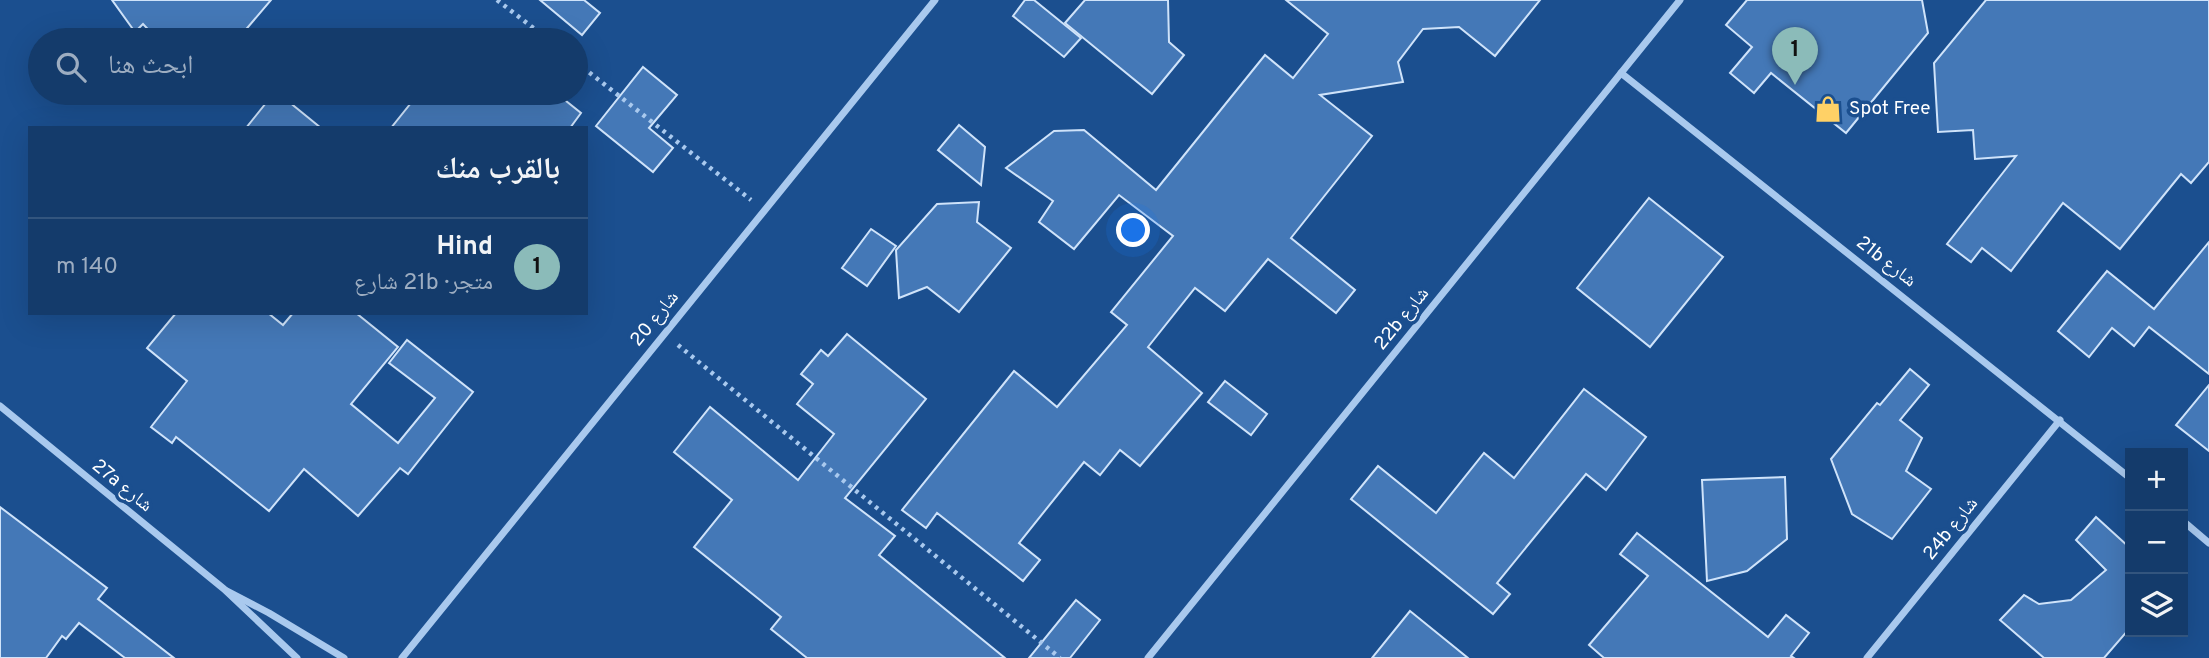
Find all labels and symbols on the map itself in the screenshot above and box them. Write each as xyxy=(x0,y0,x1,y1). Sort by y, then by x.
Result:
pin: 1 xyxy=(1772,27,1818,85)
shop icon: Spot Free xyxy=(1813,94,1843,124)
place label: Spot Free xyxy=(1849,97,1930,121)
your location xyxy=(1116,213,1150,247)
street label: 21b شارع xyxy=(1851,231,1921,293)
street label: 22b شارع xyxy=(1369,282,1435,356)
street label: شارع 20 xyxy=(625,286,685,352)
street label: 27a شارع xyxy=(87,454,157,518)
street label: 24b شارع xyxy=(1918,492,1984,566)

